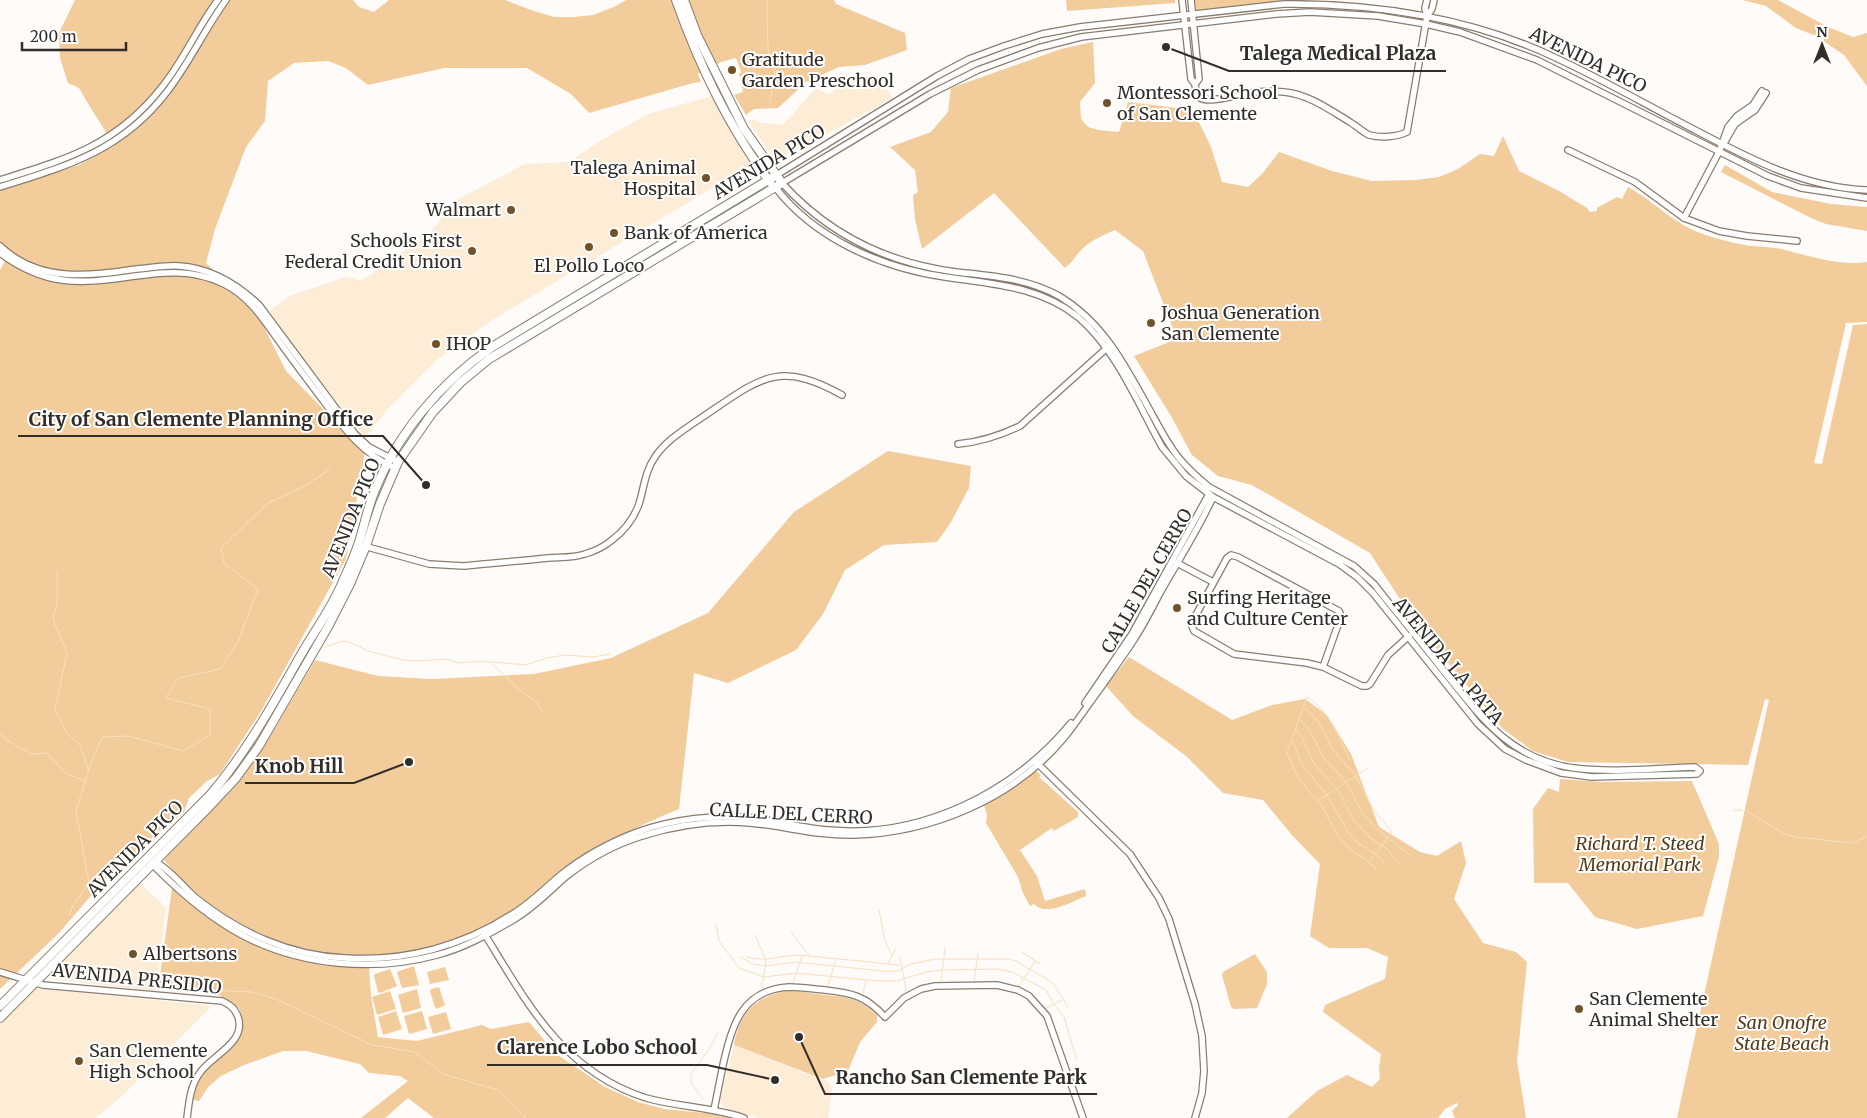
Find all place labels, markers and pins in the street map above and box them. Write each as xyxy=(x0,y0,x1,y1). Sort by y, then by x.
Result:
callout: Talega Medical Plaza xyxy=(1229,37,1446,71)
place label: Gratitude Garden Preschool xyxy=(742,48,894,92)
marker: Gratitude Garden Preschool xyxy=(726,64,738,76)
place label: Montessori School of San Clemente xyxy=(1117,81,1278,125)
marker: Montessori School of San Clemente xyxy=(1101,97,1113,109)
place label: Talega Animal Hospital xyxy=(571,156,696,200)
marker: Talega Animal Hospital xyxy=(700,172,712,184)
place label: Walmart xyxy=(425,198,501,221)
marker: Walmart xyxy=(505,204,517,216)
place label: Bank of America xyxy=(624,221,768,244)
marker: Bank of America xyxy=(608,227,620,239)
place label: Schools First Federal Credit Union xyxy=(284,229,462,273)
marker: El Pollo Loco xyxy=(583,241,595,253)
marker: Schools First Federal Credit Union xyxy=(466,245,478,257)
place label: El Pollo Loco xyxy=(534,254,644,277)
place label: Joshua Generation San Clemente xyxy=(1160,301,1320,345)
marker: Joshua Generation San Clemente xyxy=(1145,317,1157,329)
place label: IHOP xyxy=(446,332,492,355)
marker: IHOP xyxy=(430,338,442,350)
callout: City of San Clemente Planning Office xyxy=(18,402,383,436)
place label: Surfing Heritage and Culture Center xyxy=(1187,586,1348,630)
marker: Surfing Heritage and Culture Center xyxy=(1171,602,1183,614)
callout: Knob Hill xyxy=(245,749,354,783)
place label: Albertsons xyxy=(142,942,238,965)
marker: Albertsons xyxy=(127,948,139,960)
place label: San Clemente Animal Shelter xyxy=(1588,987,1718,1031)
marker: San Clemente Animal Shelter xyxy=(1573,1003,1585,1015)
callout: Clarence Lobo School xyxy=(487,1031,707,1065)
place label: San Clemente High School xyxy=(89,1039,208,1083)
marker: San Clemente High School xyxy=(73,1055,85,1067)
callout: Rancho San Clemente Park xyxy=(825,1060,1097,1094)

